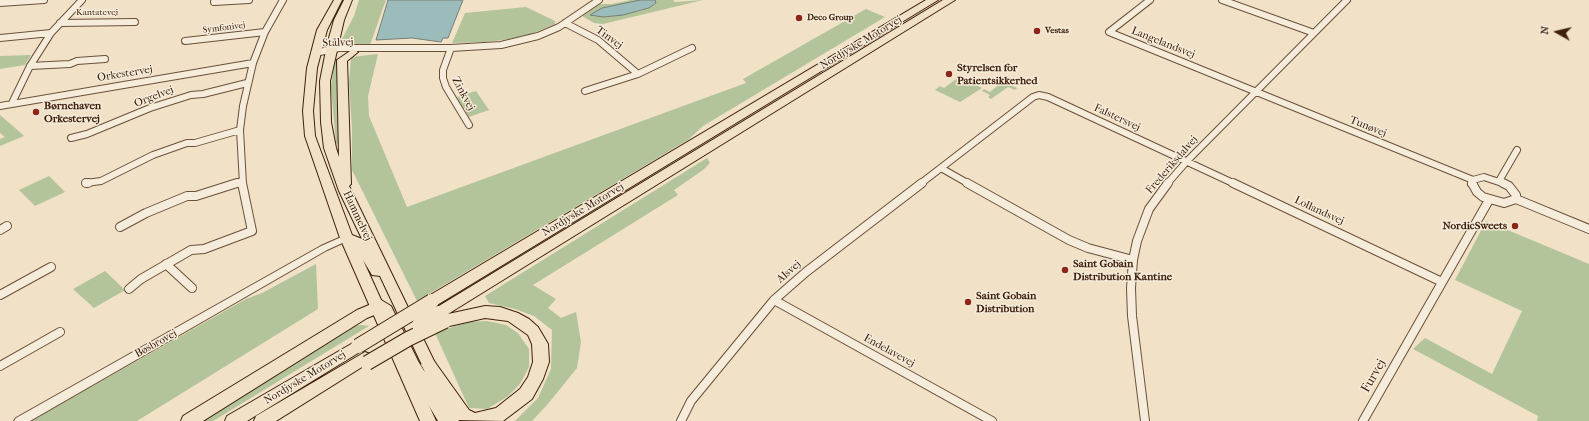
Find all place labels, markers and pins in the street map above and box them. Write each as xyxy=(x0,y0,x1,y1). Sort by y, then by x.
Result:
marker: Deco Group xyxy=(794,13,804,23)
place label: Deco Group xyxy=(807,13,853,23)
marker: Vestas xyxy=(1032,26,1042,36)
place label: Vestas xyxy=(1045,26,1069,36)
place label: Styrelsen for Patientsikkerhed xyxy=(957,61,1037,87)
marker: Styrelsen for Patientsikkerhed xyxy=(944,69,954,79)
place label: Børnehaven Orkestervej xyxy=(44,99,101,125)
marker: Børnehaven Orkestervej xyxy=(31,107,41,117)
place label: NordicSweets xyxy=(1442,219,1507,233)
marker: NordicSweets xyxy=(1510,221,1520,231)
place label: Saint Gobain Distribution Kantine xyxy=(1073,257,1172,283)
marker: Saint Gobain Distribution Kantine xyxy=(1060,265,1070,275)
place label: Saint Gobain Distribution xyxy=(976,289,1036,315)
marker: Saint Gobain Distribution xyxy=(963,297,973,307)

